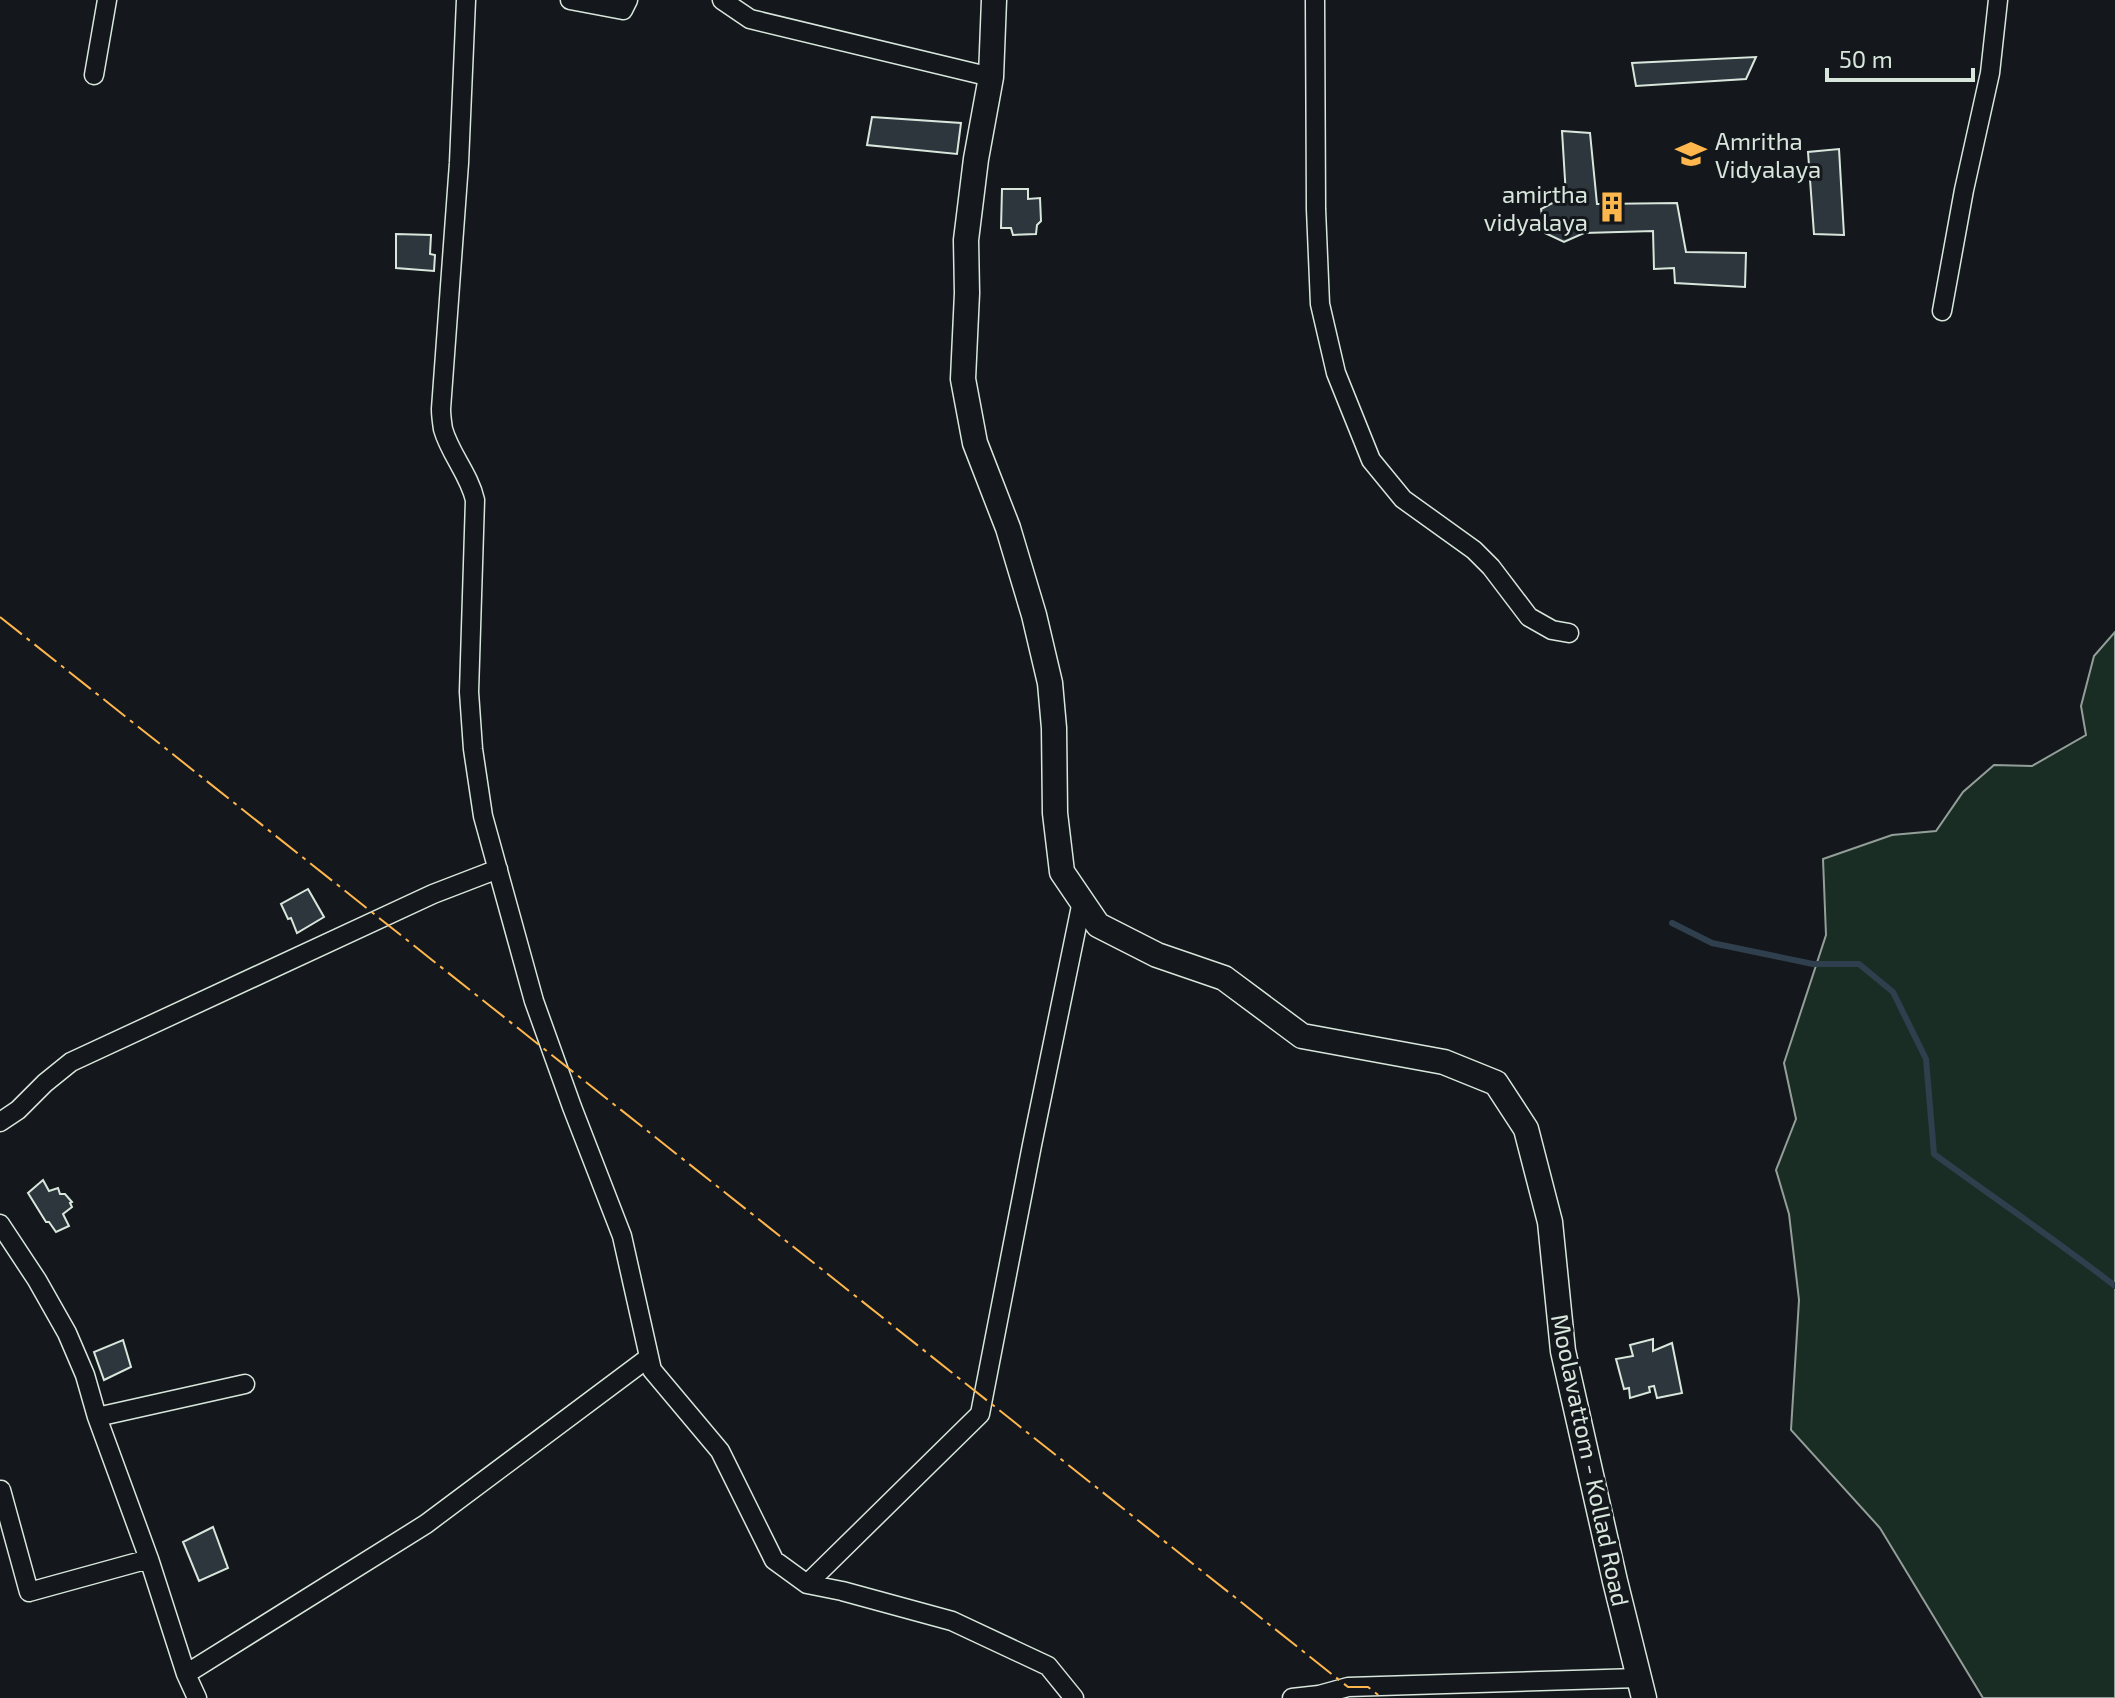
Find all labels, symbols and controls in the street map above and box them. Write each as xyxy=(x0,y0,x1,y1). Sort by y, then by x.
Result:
scale bar xyxy=(1827,32,1973,82)
text: 50 m xyxy=(1839,44,1893,73)
place label: Amritha Vidyalaya xyxy=(1715,126,1821,183)
school or university icon: Amritha Vidyalaya xyxy=(1674,137,1708,171)
place label: amirtha vidyalaya xyxy=(1484,179,1588,236)
building icon: amirtha vidyalaya xyxy=(1595,190,1629,224)
street label: Moolavattom - Kollad Road xyxy=(1546,1311,1636,1609)

